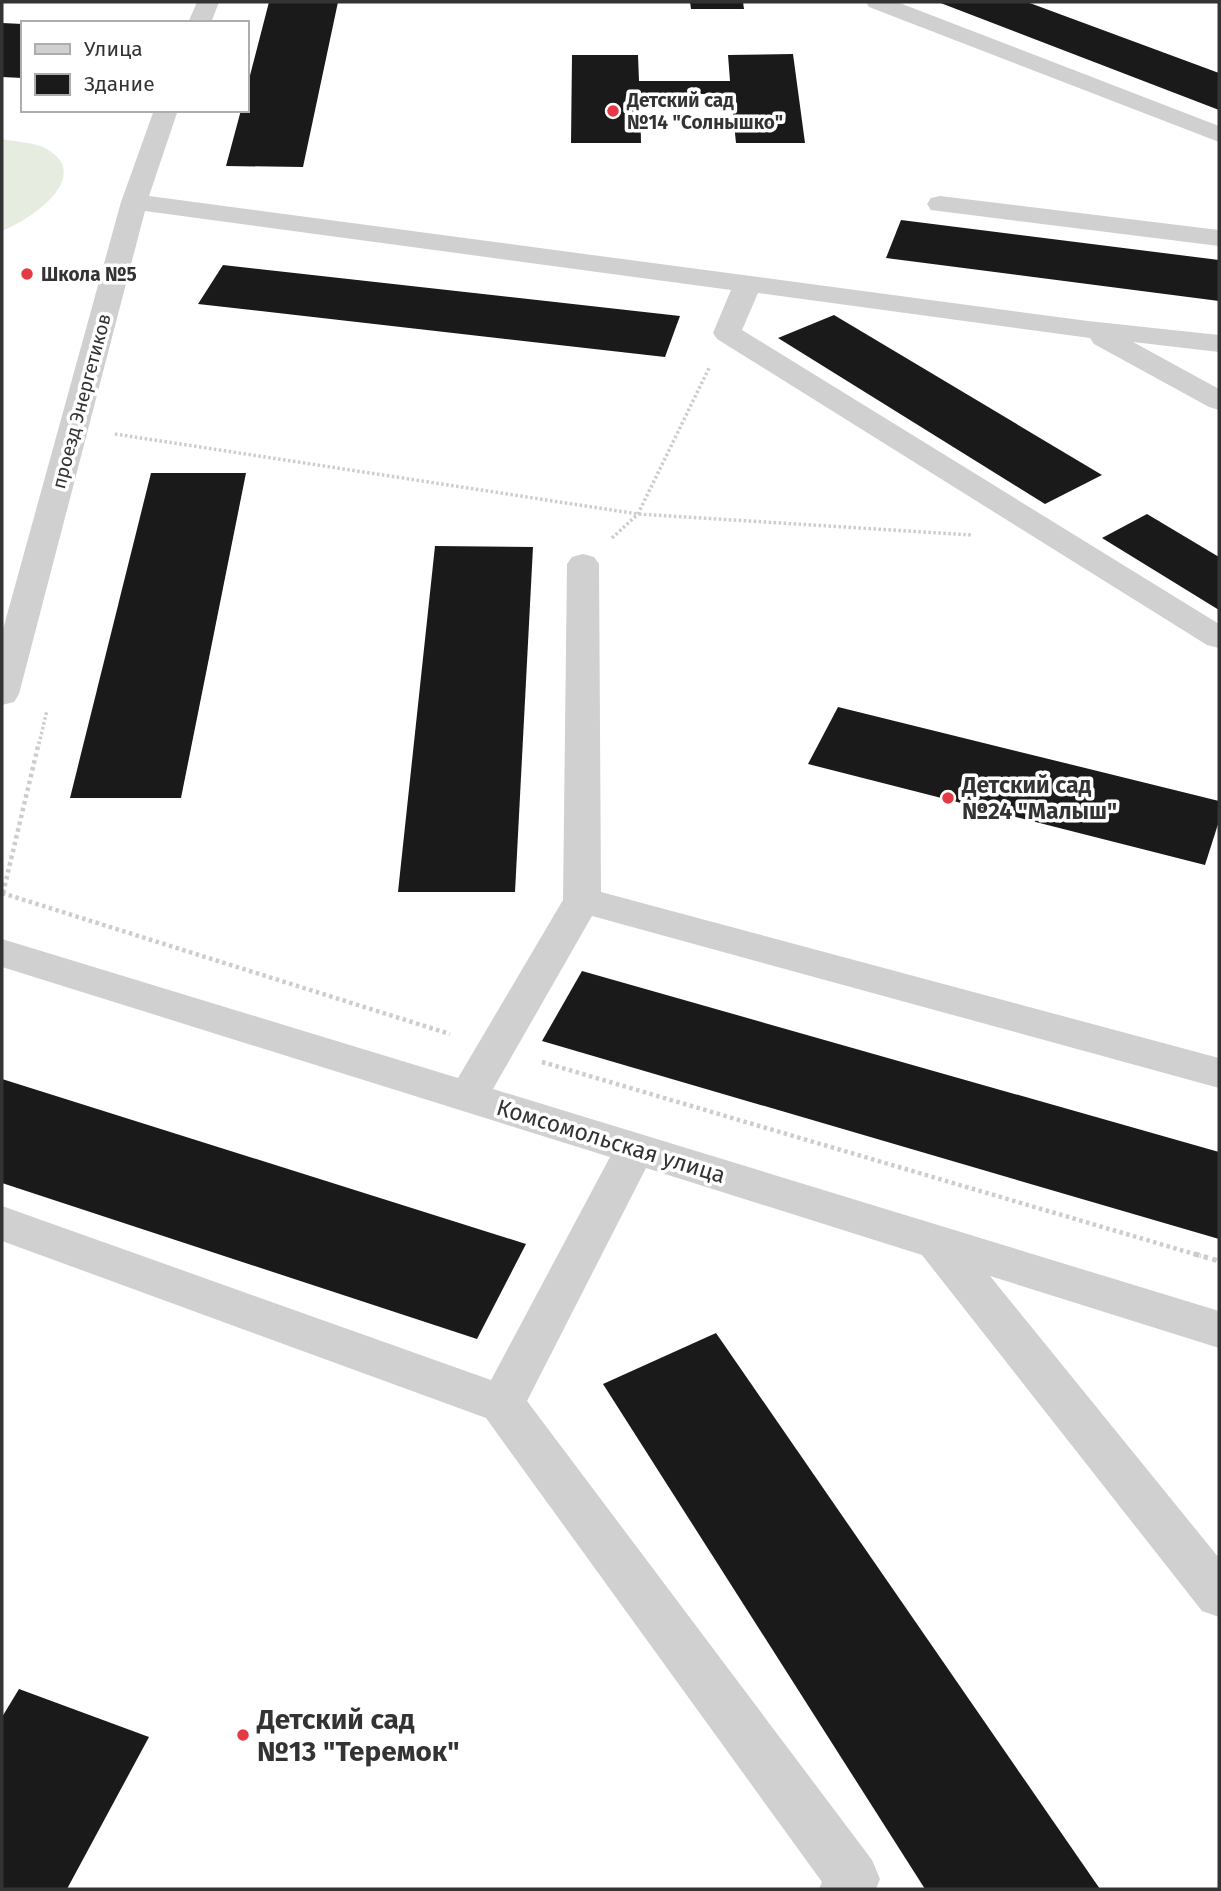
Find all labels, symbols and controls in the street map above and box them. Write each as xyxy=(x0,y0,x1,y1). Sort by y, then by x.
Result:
legend xyxy=(21,21,248,112)
text: Улица xyxy=(84,36,143,62)
text: Здание xyxy=(84,71,155,97)
place label: Детский сад №14 "Солнышко" xyxy=(626,89,783,134)
marker: Детский сад №14 "Солнышко" xyxy=(605,103,621,119)
place label: Школа №5 xyxy=(41,263,137,286)
marker: Школа №5 xyxy=(19,266,35,282)
street label: проезд Энергетиков xyxy=(47,311,116,491)
place label: Детский сад №24 "Малыш" xyxy=(961,771,1117,825)
marker: Детский сад №24 "Малыш" xyxy=(940,790,956,806)
street label: Комсомольская улица xyxy=(493,1093,729,1189)
place label: Детский сад №13 "Теремок" xyxy=(256,1703,460,1768)
marker: Детский сад №13 "Теремок" xyxy=(235,1727,251,1743)

